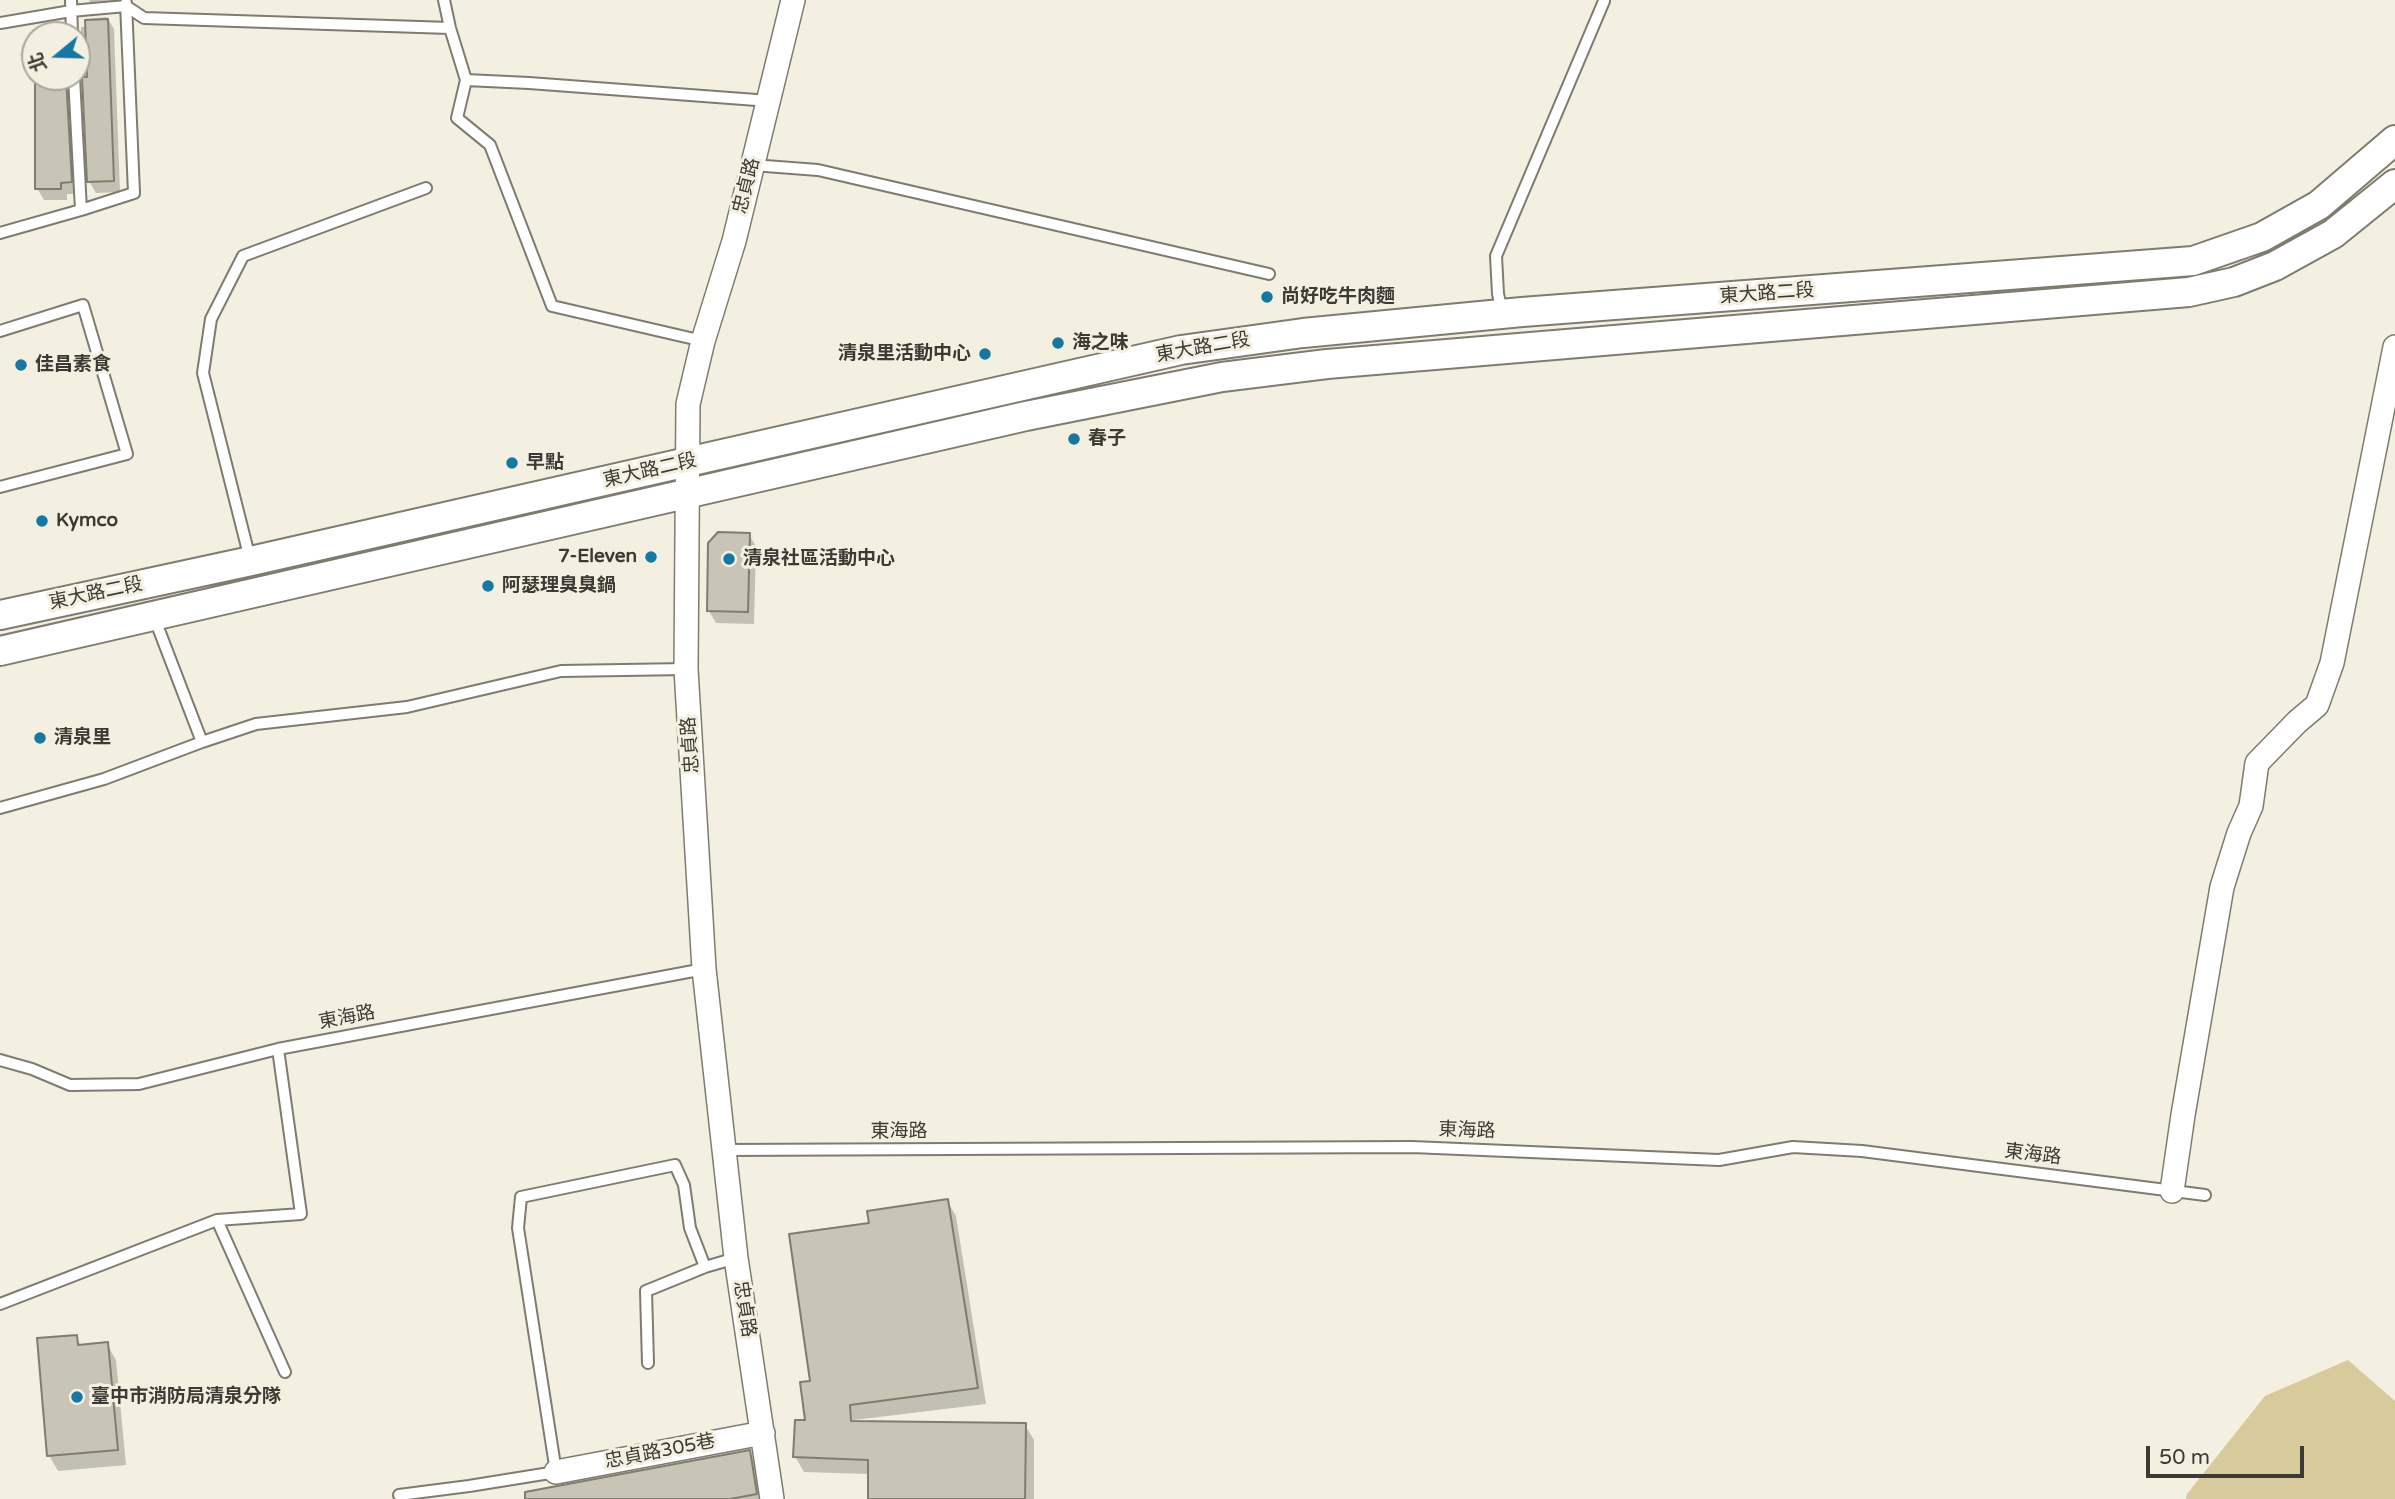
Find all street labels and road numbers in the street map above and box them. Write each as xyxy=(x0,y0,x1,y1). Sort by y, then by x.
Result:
street label: 忠貞路 xyxy=(729,156,765,216)
street label: 東大路二段 xyxy=(1719,279,1815,309)
street label: 東大路二段 xyxy=(1154,329,1252,367)
street label: 東大路二段 xyxy=(601,449,699,493)
street label: 東大路二段 xyxy=(47,573,145,615)
street label: 忠貞路 xyxy=(678,716,704,774)
street label: 東海路 xyxy=(317,1001,377,1035)
street label: 東海路 xyxy=(1438,1119,1496,1143)
street label: 東海路 xyxy=(871,1121,927,1143)
street label: 東海路 xyxy=(2003,1140,2063,1170)
street label: 忠貞路 xyxy=(728,1279,760,1339)
street label: 忠貞路305巷 xyxy=(603,1430,717,1474)

